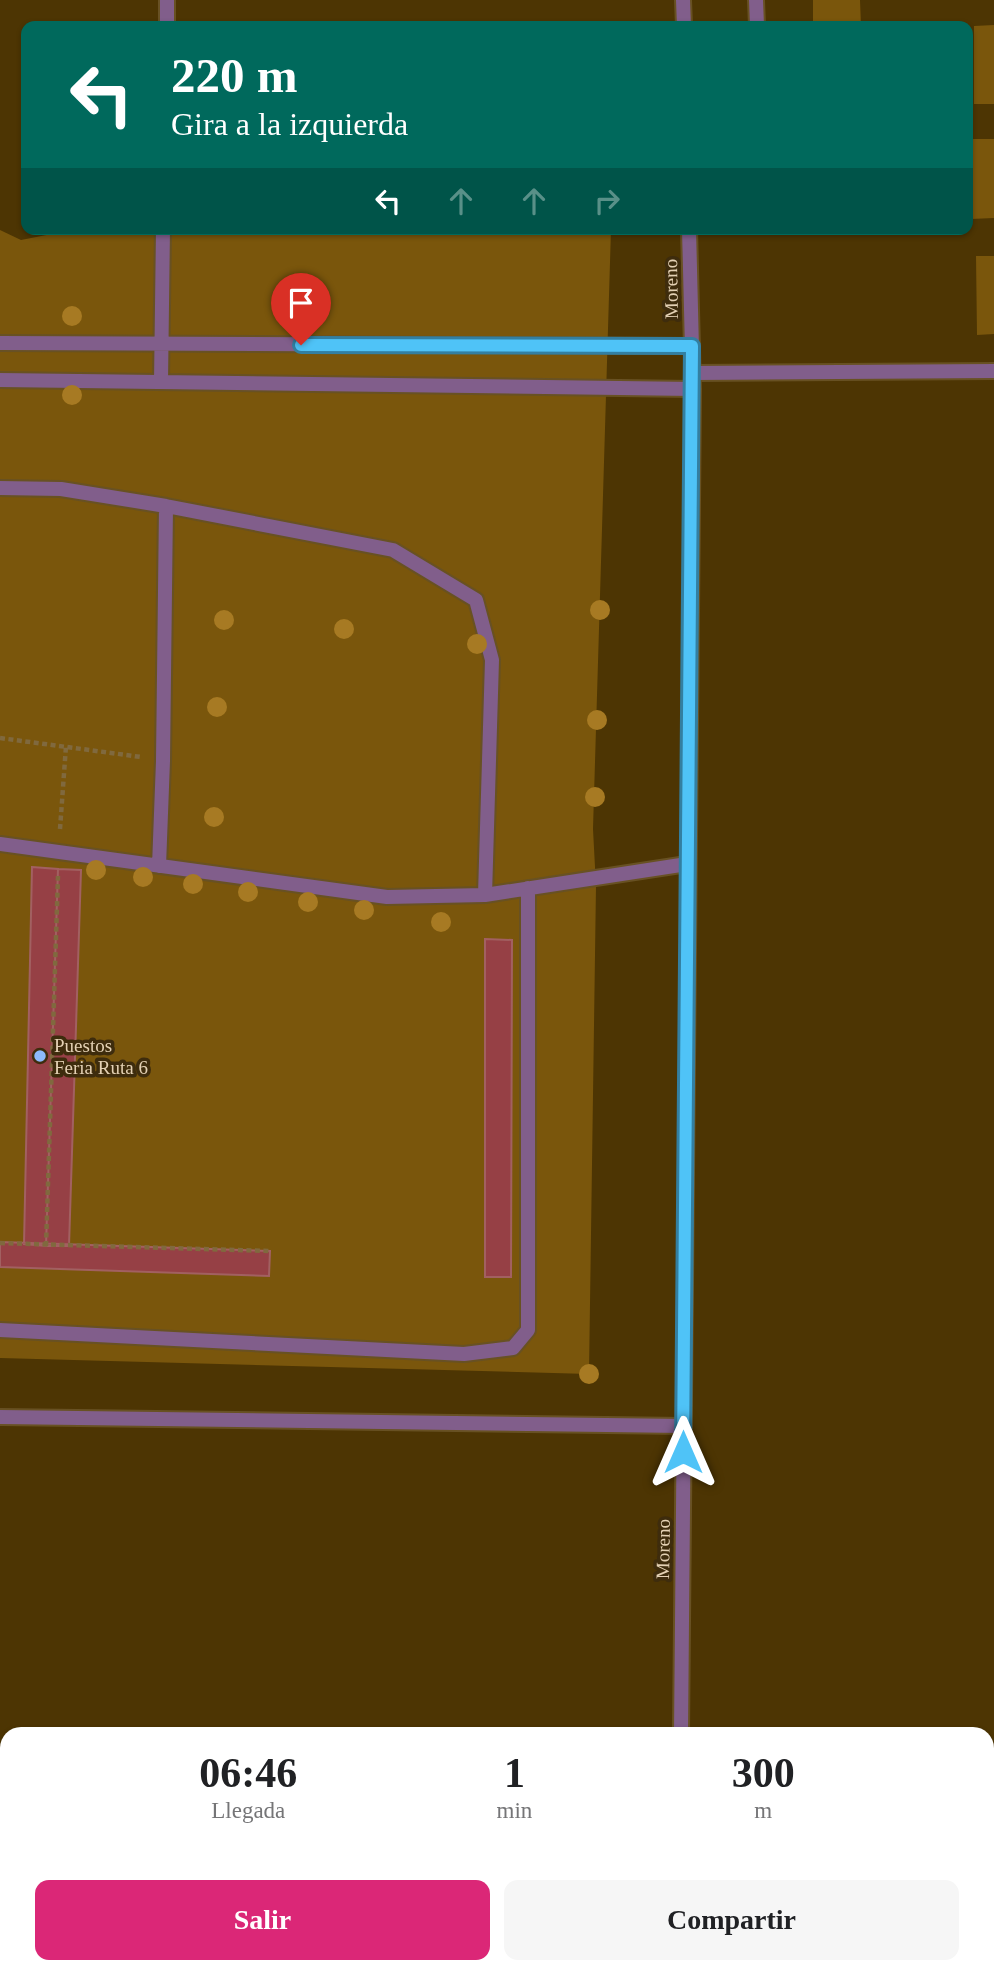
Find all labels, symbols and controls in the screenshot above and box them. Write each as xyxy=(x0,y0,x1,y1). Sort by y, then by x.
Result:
text: 220 m xyxy=(171,48,298,103)
icon: left xyxy=(56,49,147,140)
text: Gira a la izquierda xyxy=(171,106,408,142)
icon: left xyxy=(369,182,407,220)
icon: ahead xyxy=(442,182,480,220)
icon: ahead xyxy=(515,182,553,220)
icon: right xyxy=(588,182,626,220)
street label: Moreno xyxy=(660,259,682,319)
pin xyxy=(271,273,331,345)
icon: arrive xyxy=(282,284,320,322)
place label: Puestos Feria Ruta 6 xyxy=(54,1035,148,1078)
marker: Puestos Feria Ruta 6 xyxy=(32,1048,48,1064)
position arrow xyxy=(646,1415,720,1489)
street label: Moreno xyxy=(652,1519,674,1579)
text: 06:46 xyxy=(199,1750,297,1796)
text: 1 xyxy=(504,1750,525,1796)
text: 300 xyxy=(732,1750,795,1796)
text: Llegada xyxy=(211,1798,285,1823)
text: min xyxy=(497,1798,532,1823)
text: m xyxy=(754,1798,772,1823)
button: Salir xyxy=(35,1880,490,1960)
button: Compartir xyxy=(504,1880,959,1960)

